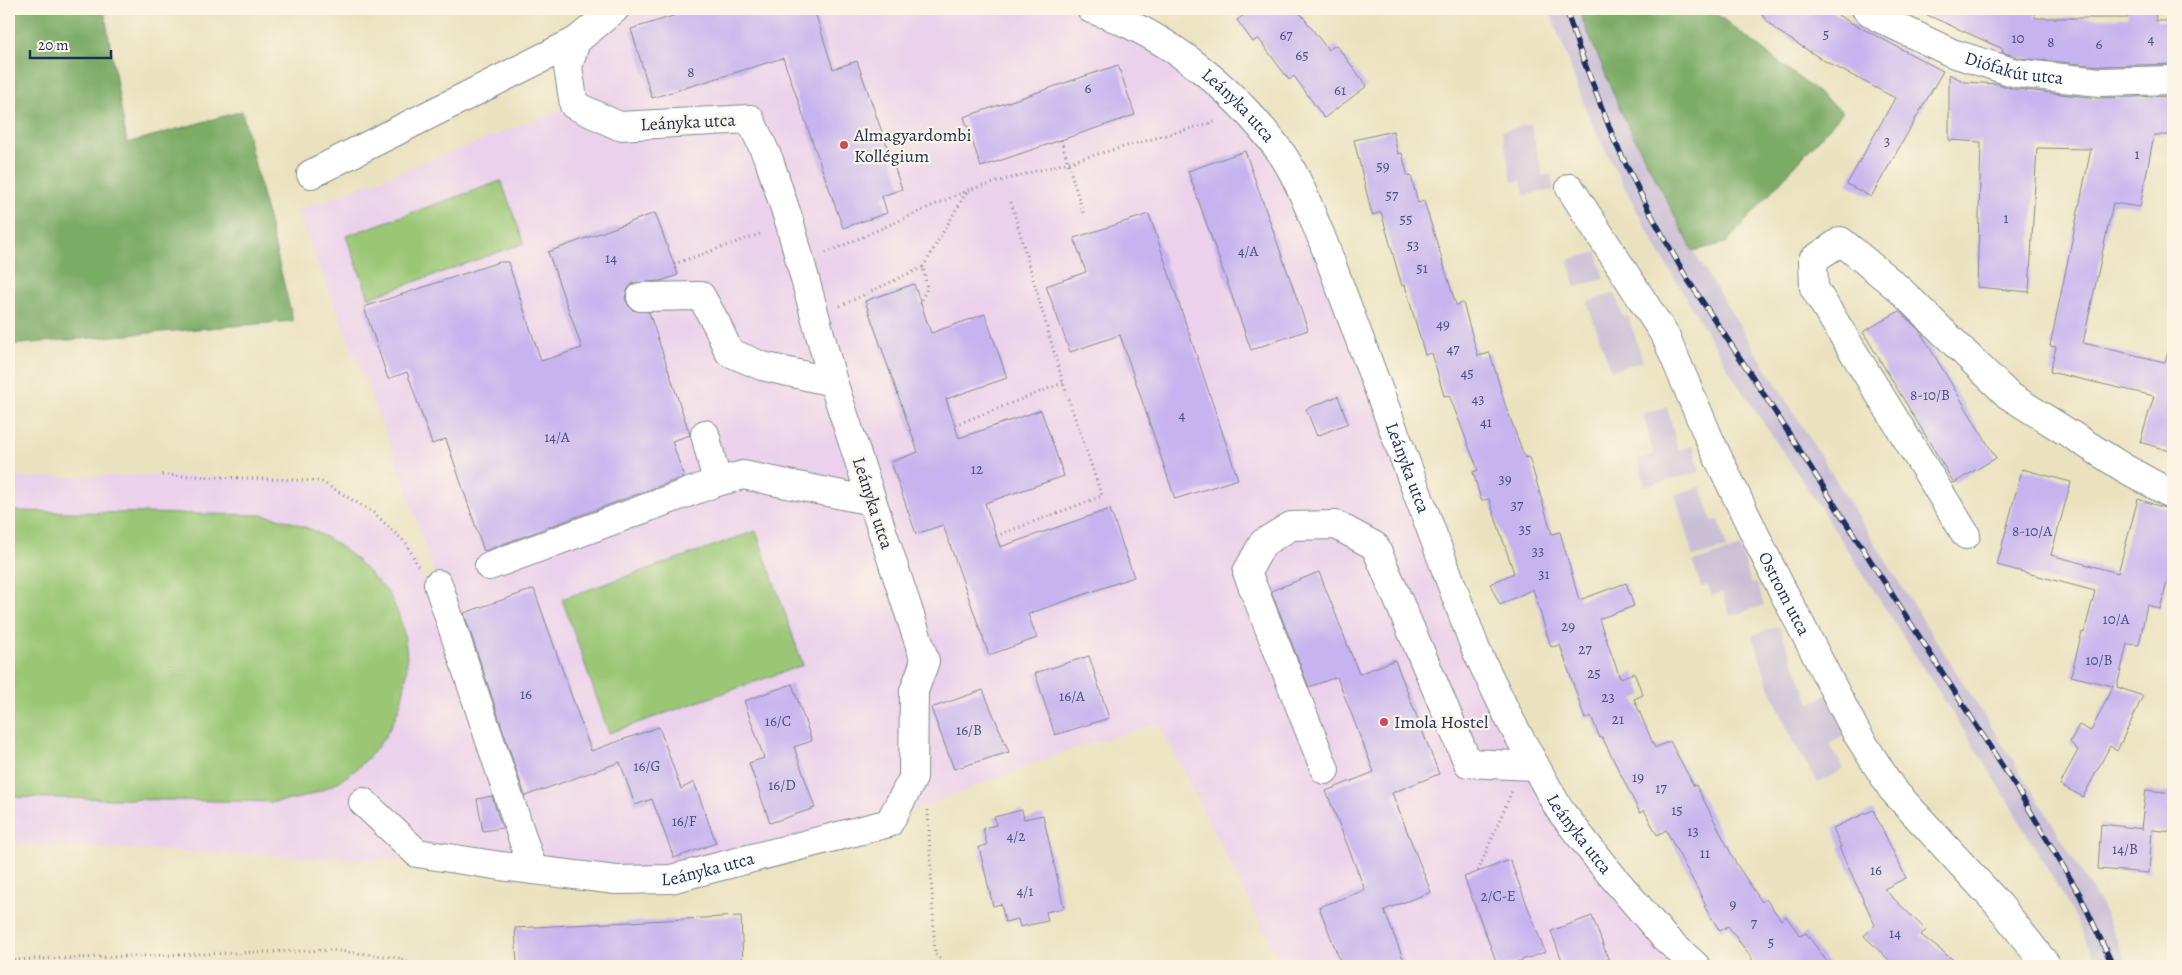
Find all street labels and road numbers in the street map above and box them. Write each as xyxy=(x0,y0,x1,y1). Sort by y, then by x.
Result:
street label: Diófakút utca xyxy=(1962,46,2065,90)
street label: Leányka utca xyxy=(1197,63,1281,148)
street label: Leányka utca xyxy=(640,107,737,136)
street label: Leányka utca xyxy=(1380,419,1436,517)
street label: Leányka utca xyxy=(847,454,899,553)
street label: Ostrom utca xyxy=(1753,548,1816,640)
street label: Leányka utca xyxy=(1541,790,1618,880)
street label: Leányka utca xyxy=(661,846,757,891)

